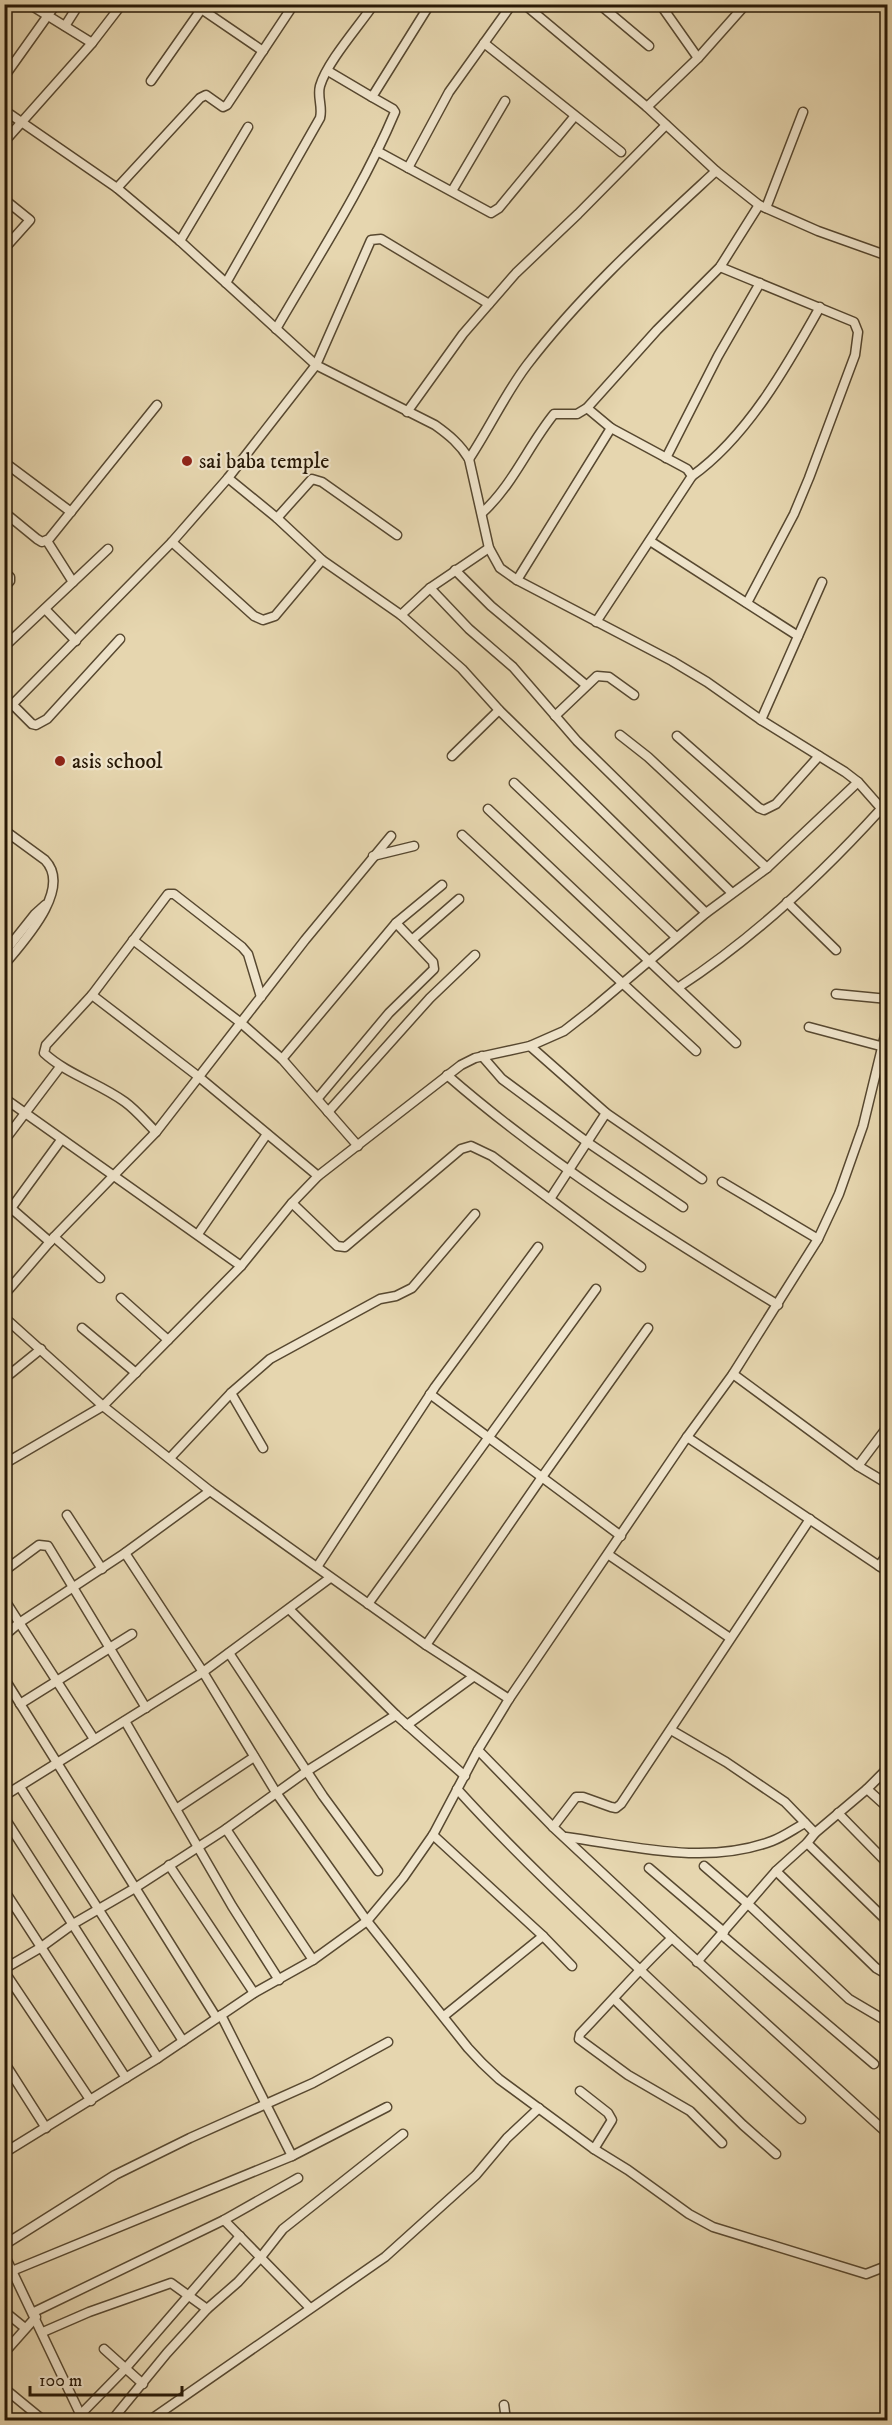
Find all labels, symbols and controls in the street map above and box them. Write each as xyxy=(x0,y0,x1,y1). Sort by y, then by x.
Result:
place label: sai baba temple xyxy=(199,448,329,475)
marker: sai baba temple xyxy=(180,454,194,468)
place label: asis school xyxy=(72,748,163,775)
marker: asis school xyxy=(53,754,67,768)
scale bar xyxy=(30,2359,182,2397)
text: 100 m xyxy=(39,2370,82,2392)

